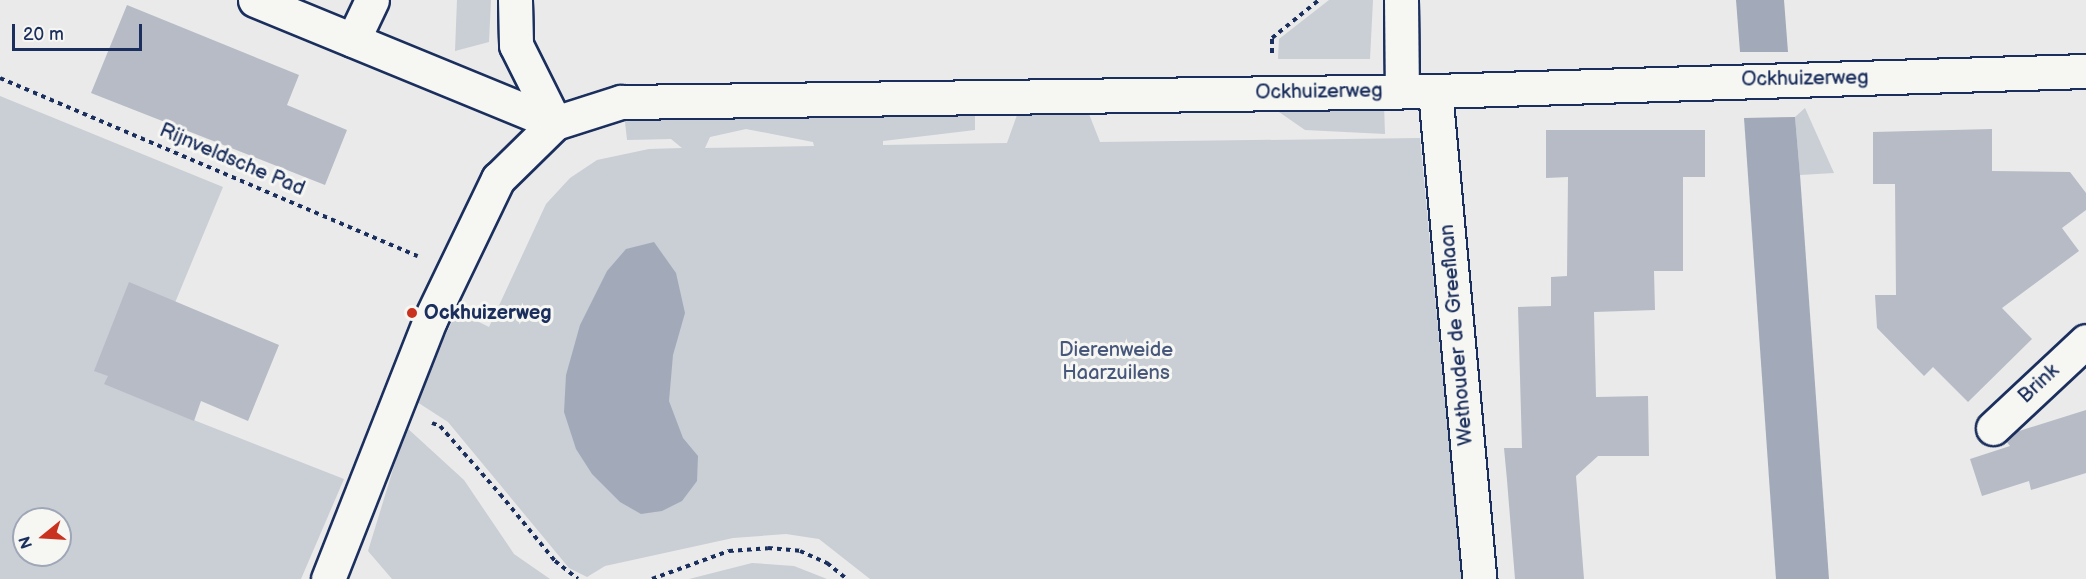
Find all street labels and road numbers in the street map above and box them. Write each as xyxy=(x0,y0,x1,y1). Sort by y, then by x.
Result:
street label: Ockhuizerweg xyxy=(1741,66,1869,92)
street label: Ockhuizerweg xyxy=(1255,79,1383,105)
street label: Rijnveldsche Pad xyxy=(156,119,308,201)
street label: Wethouder de Greeflaan xyxy=(1435,223,1479,447)
street label: Brink xyxy=(2014,359,2064,409)

